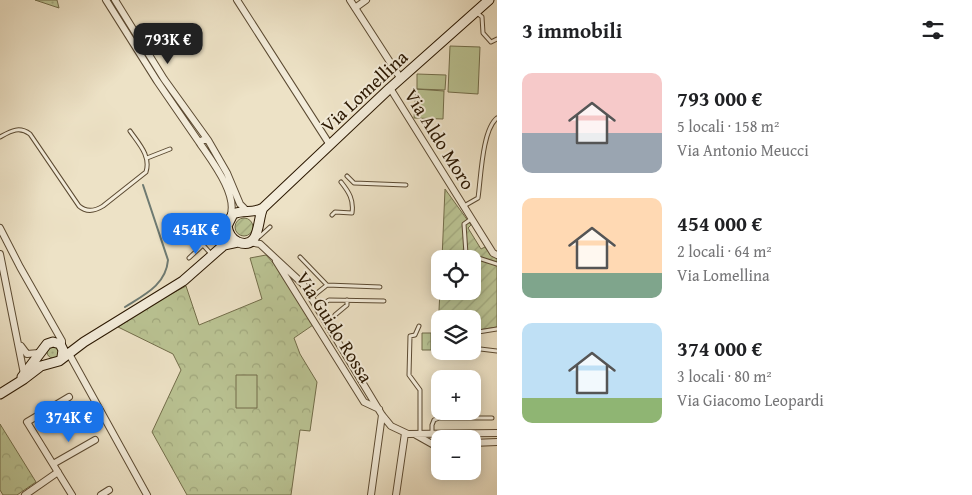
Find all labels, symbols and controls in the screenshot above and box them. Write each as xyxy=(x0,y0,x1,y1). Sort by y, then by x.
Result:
text: 3 immobili xyxy=(522,15,622,46)
icon: filters xyxy=(919,16,947,44)
pin: 793K € xyxy=(127,22,209,65)
text: 793K € xyxy=(145,27,191,51)
street label: Via Lomellina xyxy=(314,43,414,139)
street label: Via Aldo Moro xyxy=(398,83,482,195)
text: 793 000 € xyxy=(677,83,762,114)
icon: home xyxy=(562,93,622,153)
text: 5 locali · 158 m² xyxy=(677,114,779,138)
text: Via Antonio Meucci xyxy=(677,138,809,162)
text: 454 000 € xyxy=(677,208,762,239)
pin: 454K € xyxy=(155,212,237,255)
text: 454K € xyxy=(173,217,219,241)
icon: home xyxy=(562,218,622,278)
text: 2 locali · 64 m² xyxy=(677,239,772,263)
map controls xyxy=(431,250,481,480)
button: locate xyxy=(431,250,481,300)
text: Via Lomellina xyxy=(677,263,770,287)
street label: Via Guido Rossa xyxy=(290,266,380,388)
button: layers xyxy=(431,310,481,360)
text: 374 000 € xyxy=(677,333,762,364)
icon: home xyxy=(562,343,622,403)
text: 3 locali · 80 m² xyxy=(677,364,772,388)
button: + xyxy=(431,370,481,420)
text: Via Giacomo Leopardi xyxy=(677,388,824,412)
pin: 374K € xyxy=(28,400,110,443)
text: 374K € xyxy=(46,405,92,429)
button: − xyxy=(431,430,481,480)

